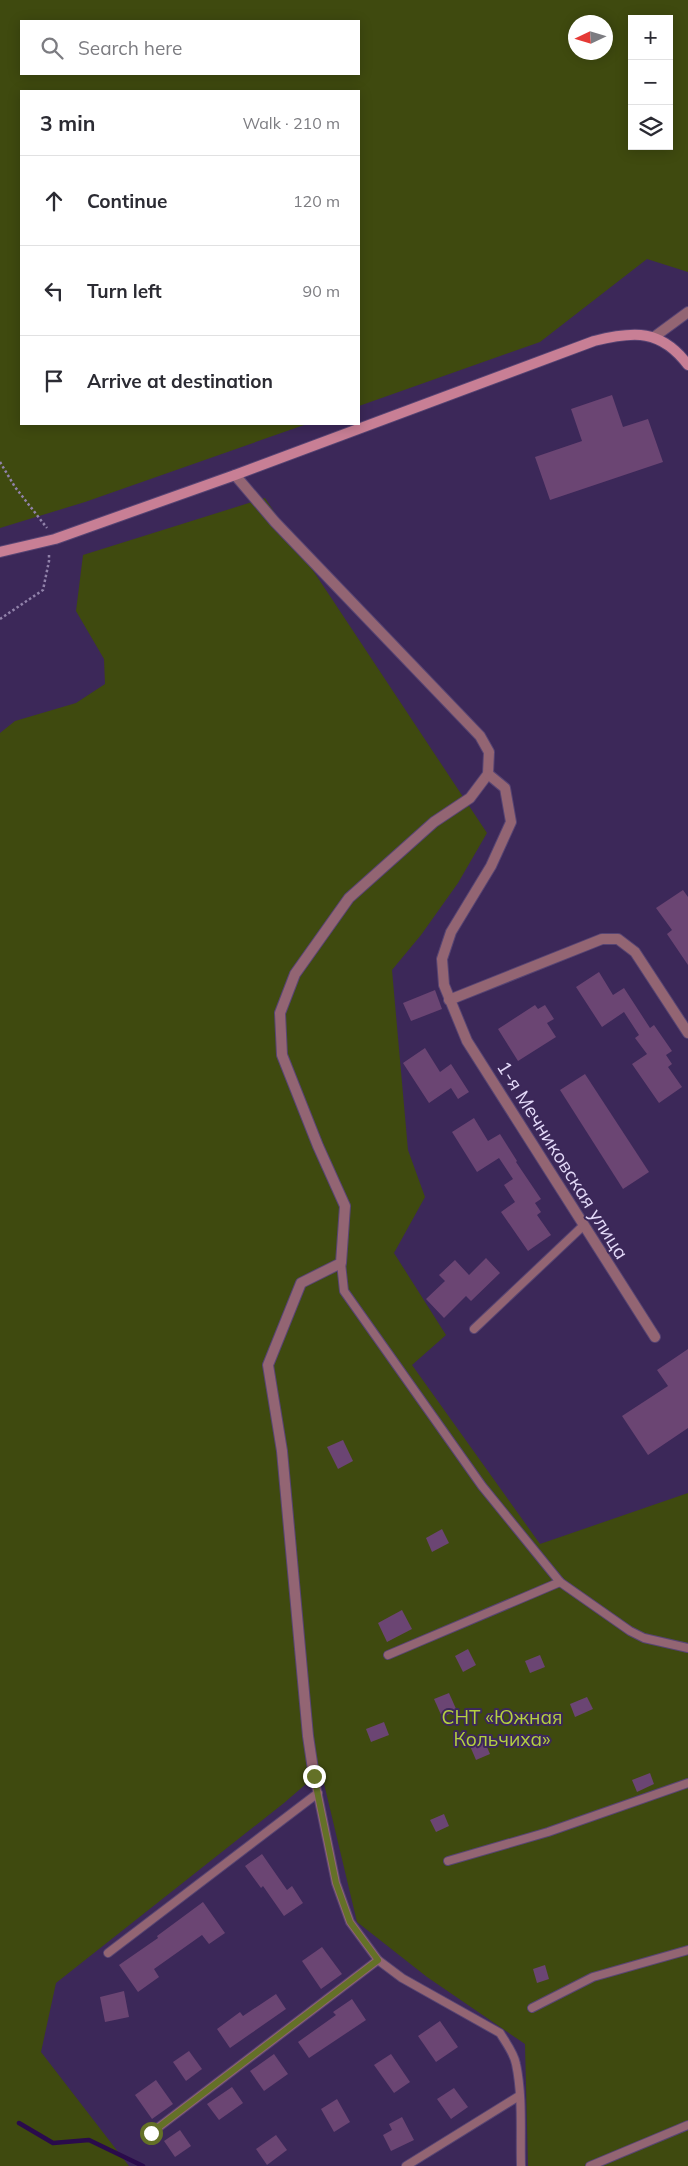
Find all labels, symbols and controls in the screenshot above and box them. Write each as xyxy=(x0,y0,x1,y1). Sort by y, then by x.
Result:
north arrow xyxy=(568,15,613,60)
map controls xyxy=(628,15,673,150)
button: + xyxy=(628,15,673,60)
search box xyxy=(20,20,360,75)
icon: search xyxy=(38,34,66,62)
text: Search here xyxy=(78,36,182,60)
button: − xyxy=(628,60,673,105)
button: layers xyxy=(628,105,673,150)
text: 3 min xyxy=(40,110,95,136)
text: Walk · 210 m xyxy=(242,113,340,133)
icon: ahead xyxy=(40,187,68,215)
text: Continue xyxy=(87,189,167,213)
text: 120 m xyxy=(293,191,340,211)
icon: left xyxy=(40,277,68,305)
text: Turn left xyxy=(87,279,162,303)
text: 90 m xyxy=(303,281,340,301)
icon: arrive xyxy=(40,367,68,395)
text: Arrive at destination xyxy=(87,369,273,393)
street label: 1-я Мечниковская улица xyxy=(492,1056,634,1264)
park label: СНТ «Южная Кольчиха» xyxy=(442,1705,562,1751)
route end xyxy=(303,1765,326,1788)
route start xyxy=(140,2122,163,2145)

